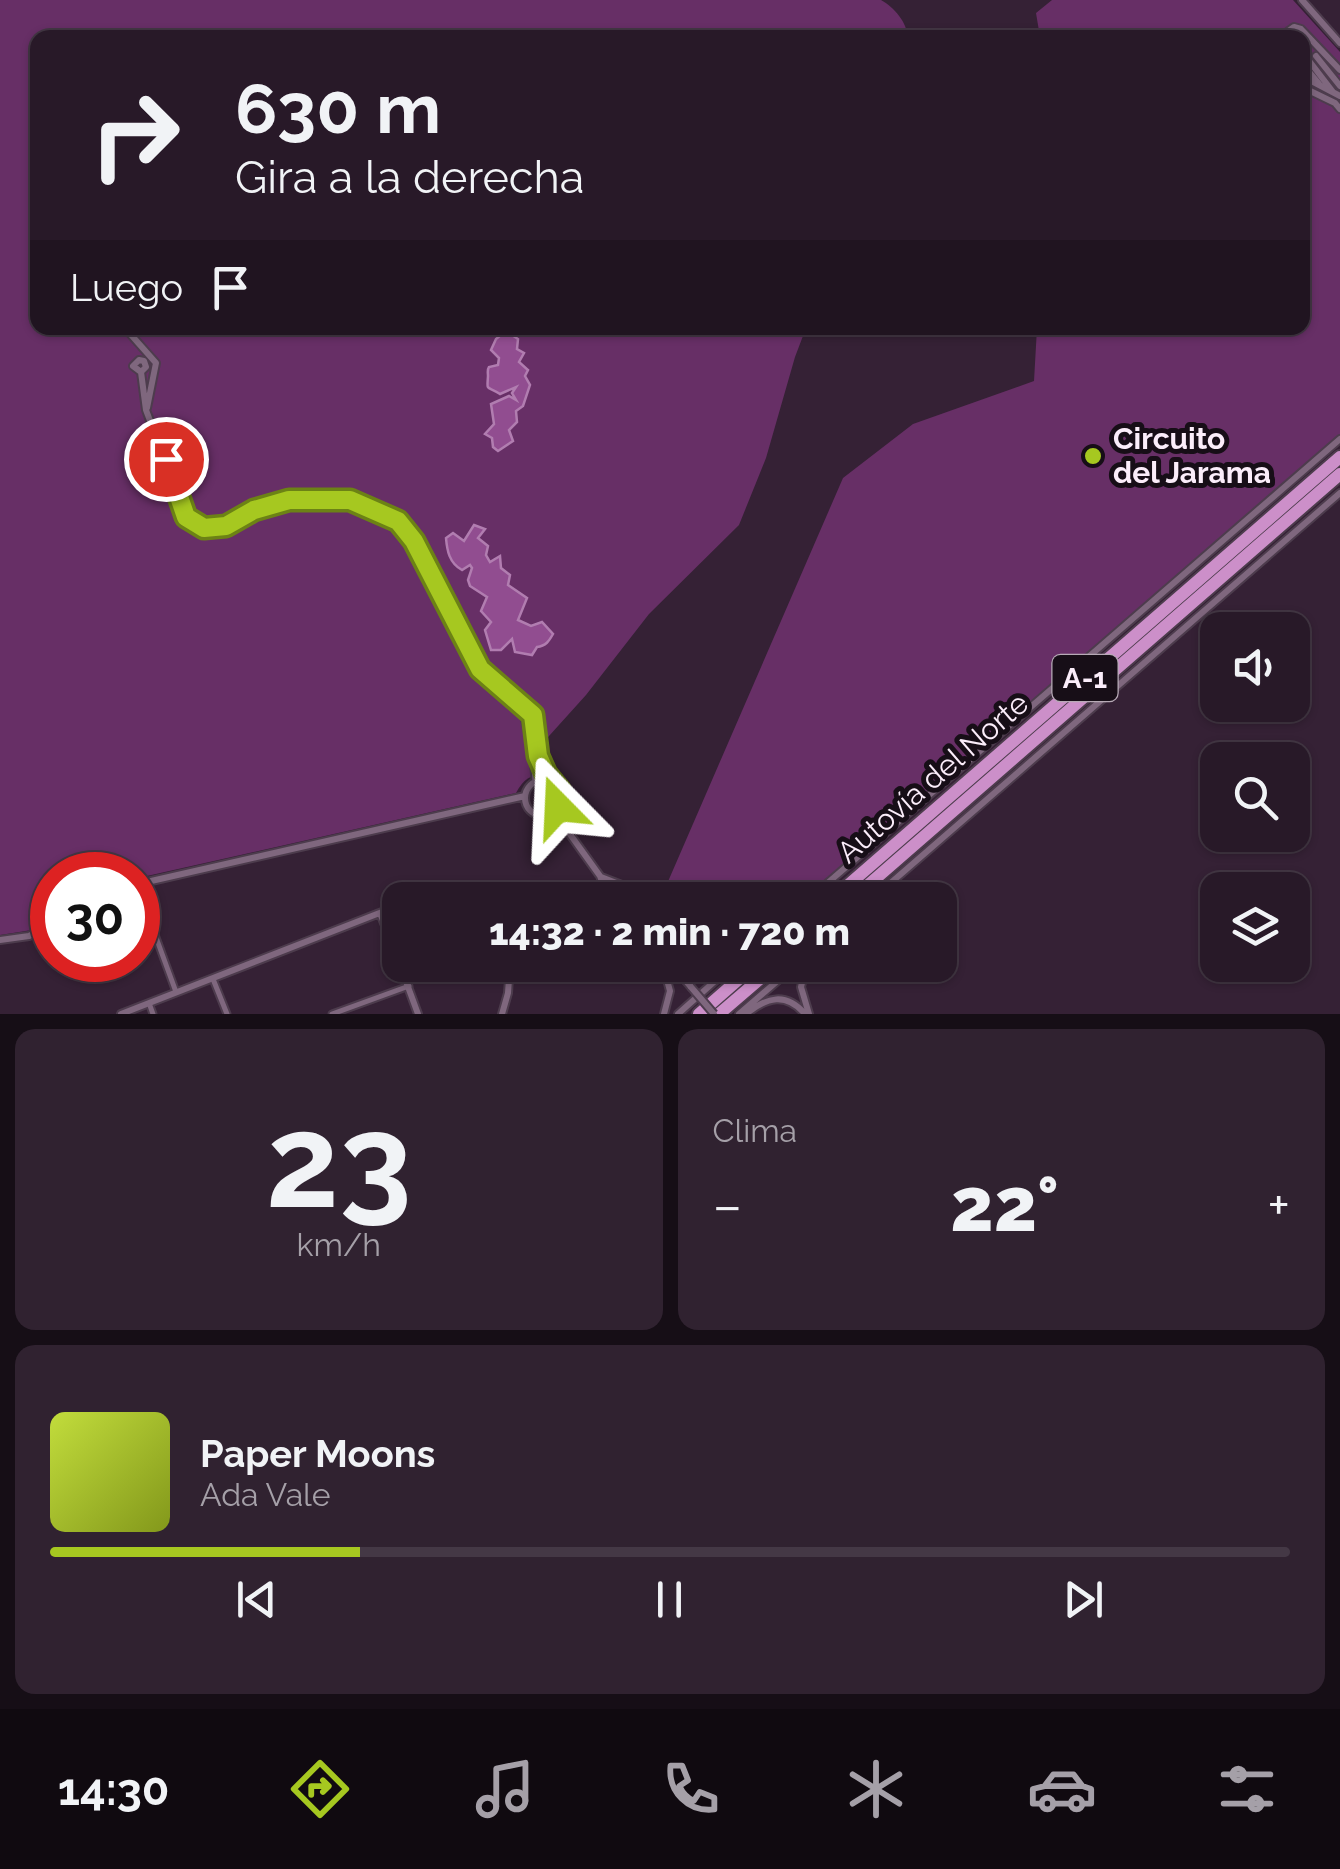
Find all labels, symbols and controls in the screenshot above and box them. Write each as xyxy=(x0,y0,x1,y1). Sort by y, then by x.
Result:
text: 630 m xyxy=(235,67,441,149)
icon: right xyxy=(70,70,200,200)
text: Gira a la derecha xyxy=(235,151,584,204)
icon: arrive xyxy=(203,260,258,315)
text: Luego xyxy=(70,265,183,310)
pin xyxy=(124,417,209,502)
place label: Circuito del Jarama xyxy=(1113,421,1271,490)
icon: arrive xyxy=(139,432,194,487)
marker: Circuito del Jarama xyxy=(1082,445,1104,467)
map controls xyxy=(1200,612,1310,982)
button: sound xyxy=(1200,612,1310,722)
road number: A-1 xyxy=(1052,655,1118,701)
street label: Autovía del Norte xyxy=(830,685,1035,870)
button: search xyxy=(1200,742,1310,852)
position arrow xyxy=(506,755,610,859)
speed limit sign: 30 xyxy=(30,852,160,982)
button: layers xyxy=(1200,872,1310,982)
text: 14:32 · 2 min · 720 m xyxy=(489,909,850,954)
text: 23 xyxy=(266,1085,412,1237)
text: Clima xyxy=(713,1112,797,1149)
text: 22° xyxy=(950,1160,1059,1249)
text: − xyxy=(713,1173,742,1238)
text: + xyxy=(1267,1173,1290,1238)
text: km/h xyxy=(297,1226,381,1263)
text: Paper Moons xyxy=(200,1431,435,1476)
text: Ada Vale xyxy=(200,1476,331,1513)
icon: previous xyxy=(229,1572,284,1627)
icon: pause xyxy=(642,1572,697,1627)
icon: next xyxy=(1056,1572,1111,1627)
icon: directions xyxy=(285,1754,355,1824)
icon: music xyxy=(470,1754,540,1824)
icon: phone xyxy=(656,1754,726,1824)
icon: climate xyxy=(841,1754,911,1824)
icon: car xyxy=(1027,1754,1097,1824)
icon: filters xyxy=(1212,1754,1282,1824)
text: 14:30 xyxy=(58,1763,170,1816)

